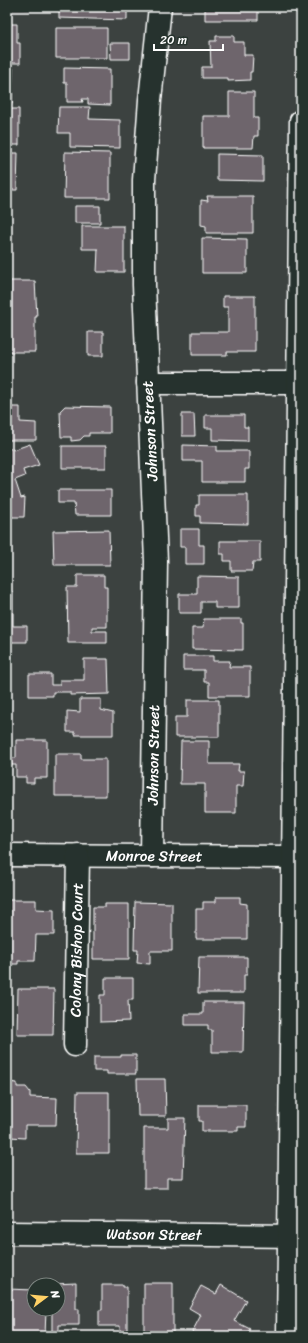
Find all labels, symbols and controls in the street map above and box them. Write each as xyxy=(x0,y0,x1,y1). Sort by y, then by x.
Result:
scale bar xyxy=(154,26,223,52)
text: 20 m xyxy=(160,29,187,51)
street label: Johnson Street xyxy=(134,380,166,483)
street label: Johnson Street xyxy=(140,704,167,806)
street label: Monroe Street xyxy=(106,843,203,869)
street label: Colony Bishop Court xyxy=(62,882,91,1017)
street label: Watson Street xyxy=(106,1221,203,1248)
north arrow xyxy=(26,1277,66,1317)
text: N xyxy=(45,1287,65,1301)

